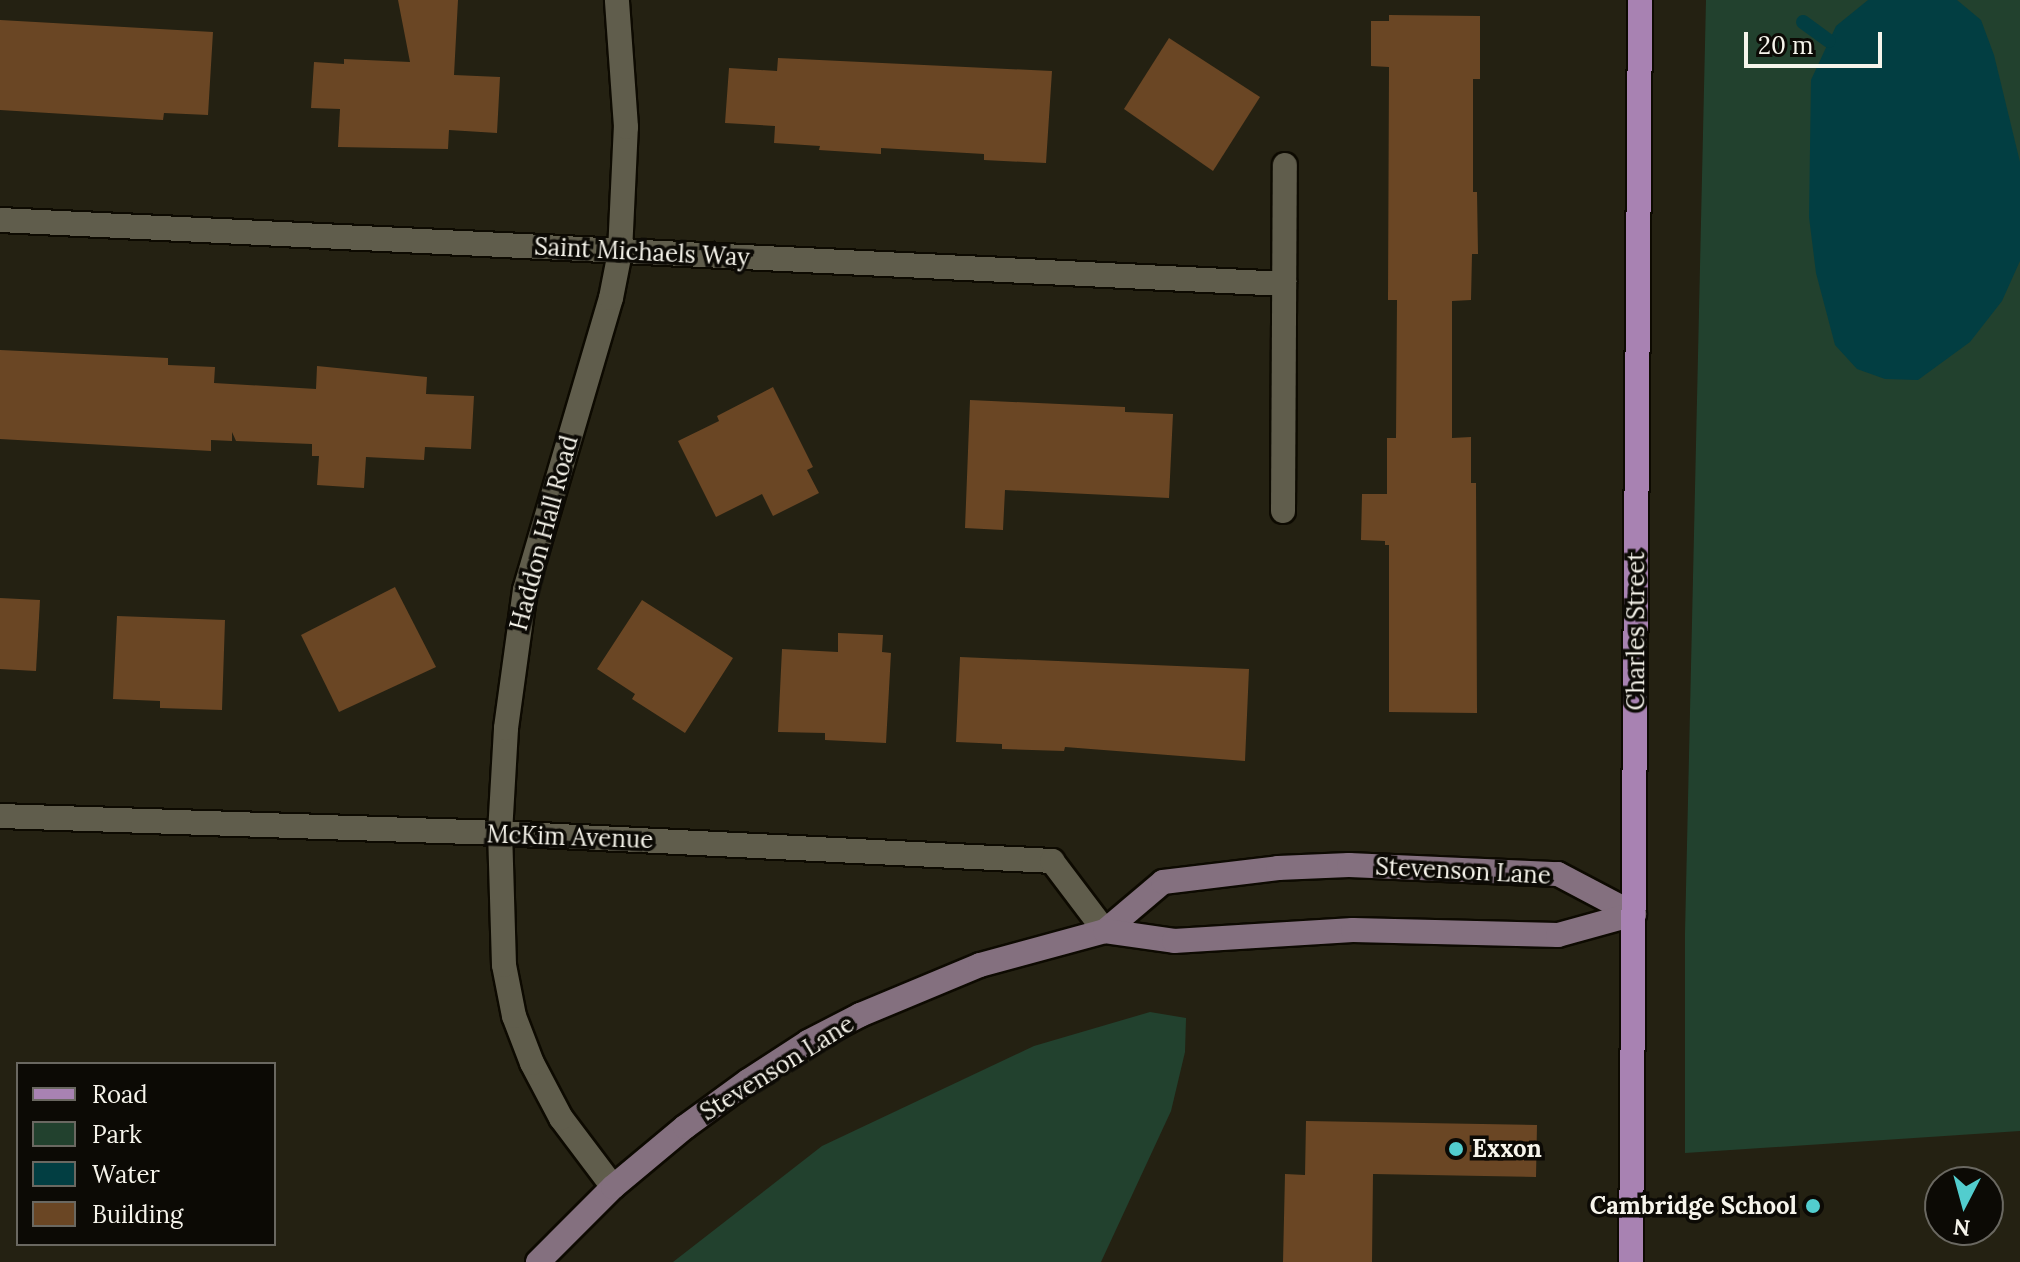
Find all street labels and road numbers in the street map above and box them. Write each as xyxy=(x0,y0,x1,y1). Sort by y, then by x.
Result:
street label: Saint Michaels Way xyxy=(534,232,750,272)
street label: Haddon Hall Road xyxy=(504,432,584,634)
street label: Charles Street xyxy=(1622,552,1650,710)
street label: McKim Avenue xyxy=(486,820,654,854)
street label: Stevenson Lane xyxy=(1375,852,1551,890)
street label: Stevenson Lane xyxy=(695,1009,859,1127)

